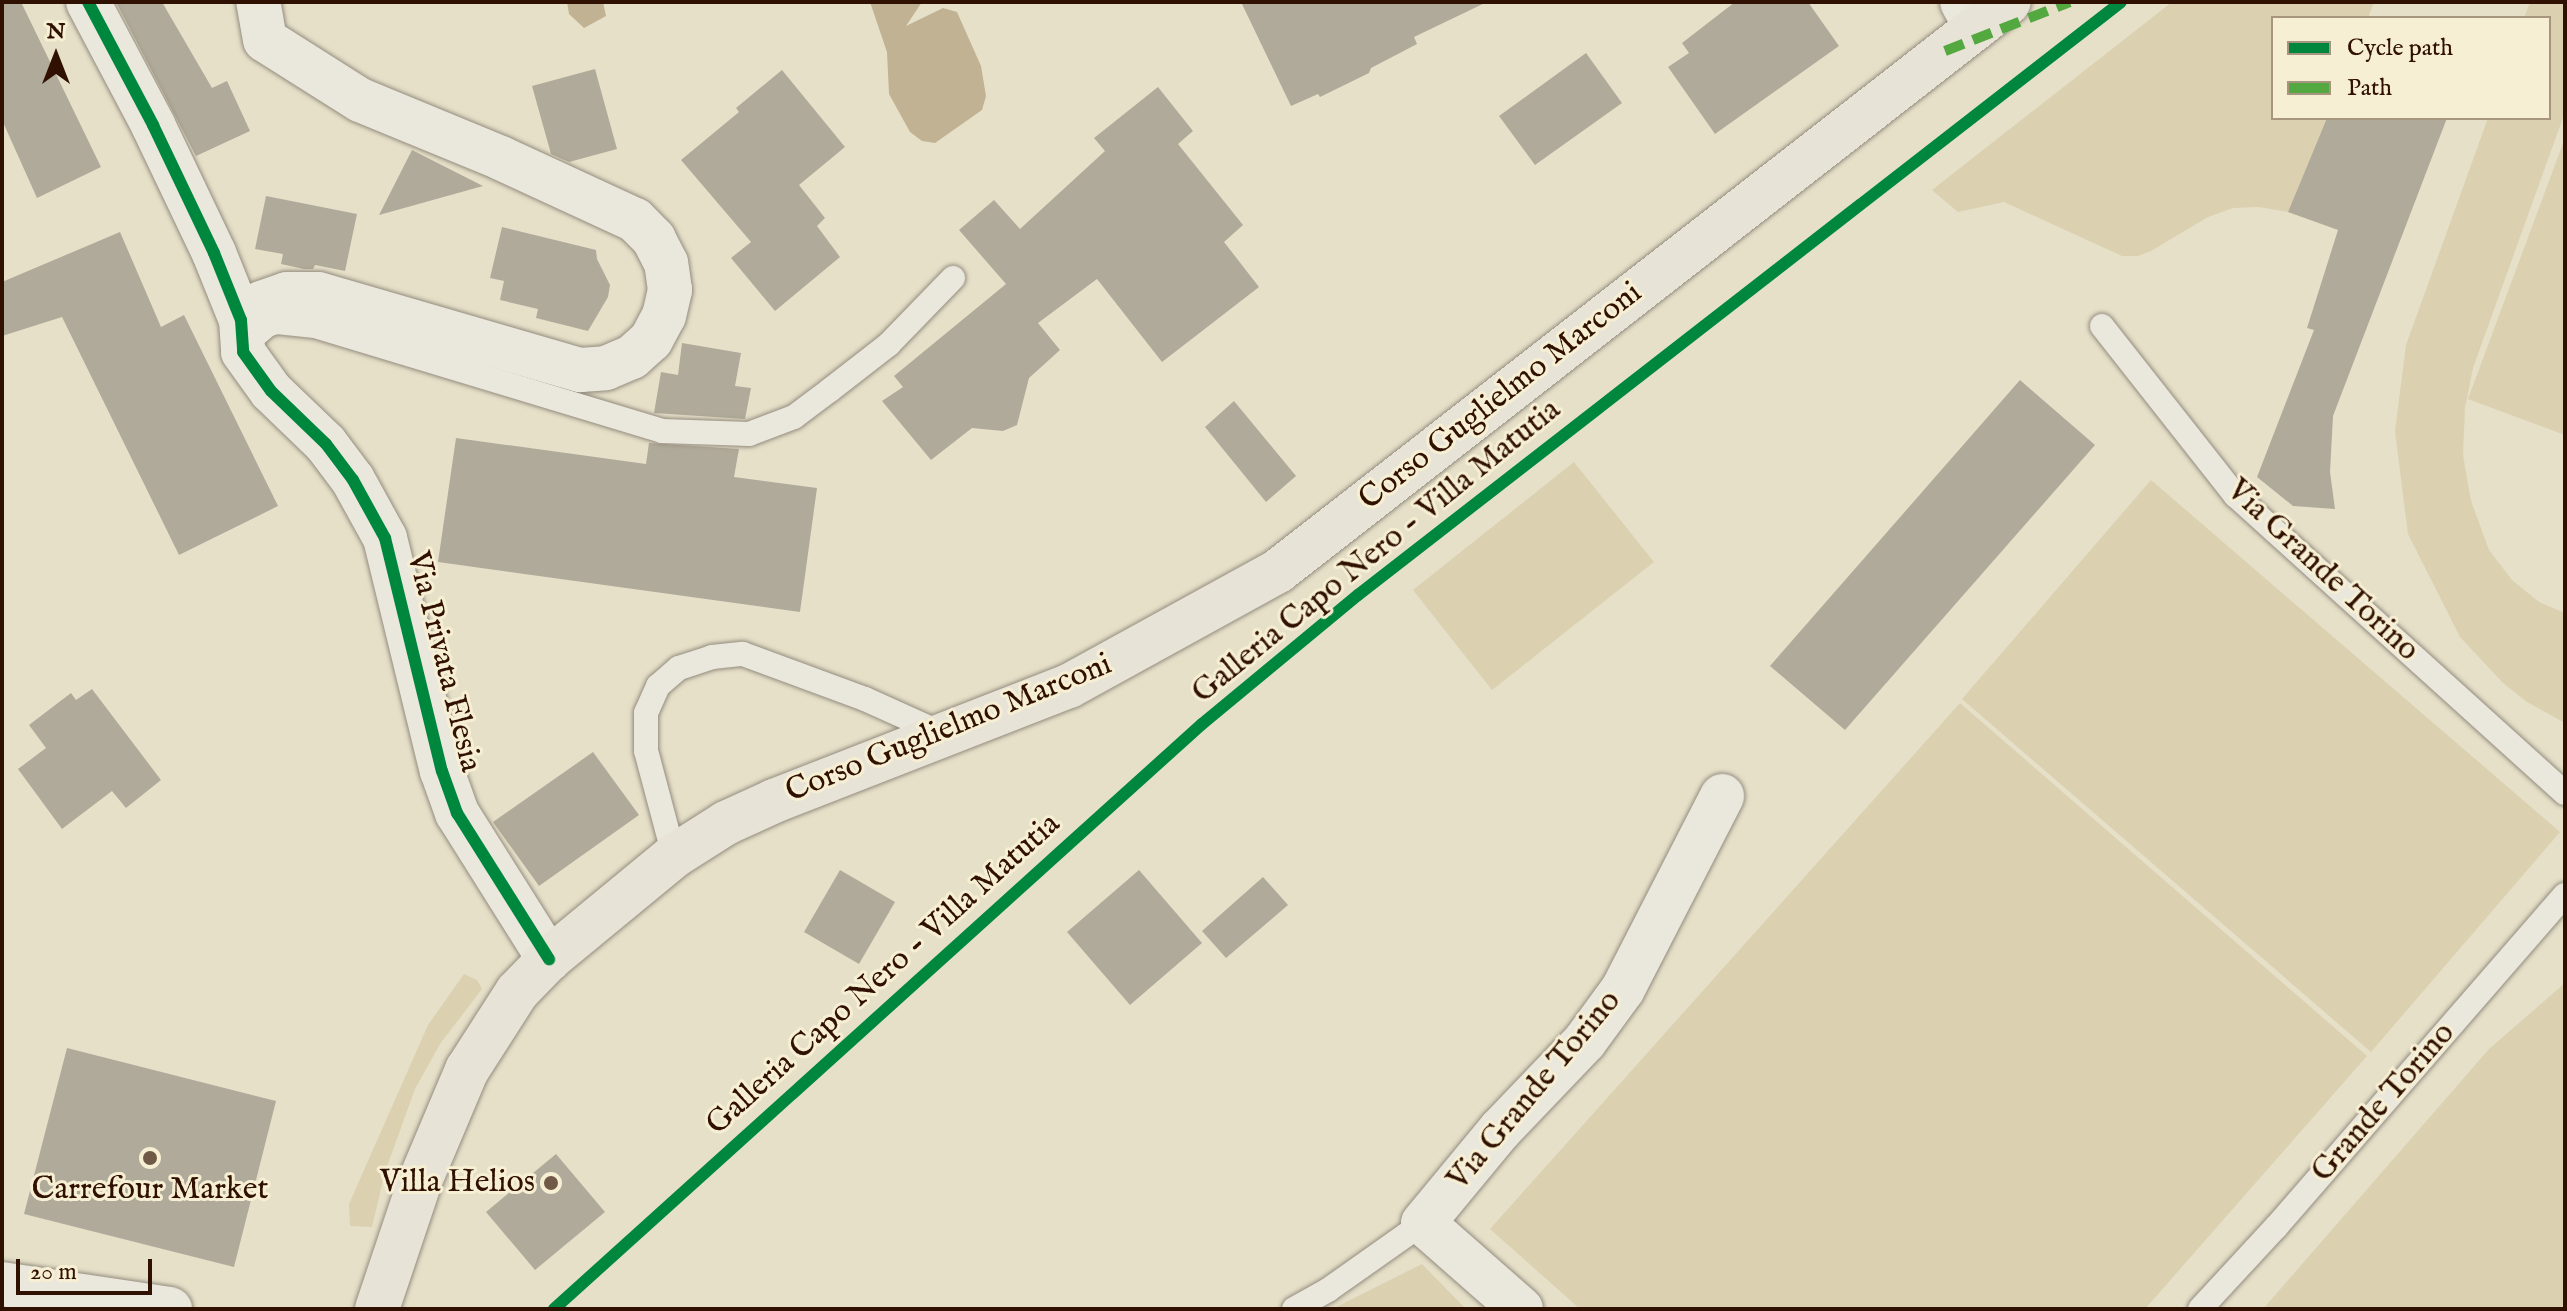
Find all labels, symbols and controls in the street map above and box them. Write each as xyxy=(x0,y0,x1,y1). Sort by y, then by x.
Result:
north arrow xyxy=(16,16,96,96)
legend xyxy=(2271,16,2551,120)
text: N xyxy=(46,18,66,46)
text: Cycle path xyxy=(2347,33,2453,64)
text: Path xyxy=(2347,73,2392,104)
street label: Corso Guglielmo Marconi xyxy=(1352,275,1650,519)
street label: Galleria Capo Nero - Villa Matutia xyxy=(1185,391,1569,713)
street label: Via Grande Torino xyxy=(2218,472,2426,670)
street label: Via Privata Flesia xyxy=(397,548,489,776)
street label: Corso Guglielmo Marconi xyxy=(780,646,1118,812)
street label: Galleria Capo Nero - Villa Matutia xyxy=(699,806,1069,1144)
street label: Via Grande Torino xyxy=(1440,983,1630,1199)
street label: Grande Torino xyxy=(2304,1015,2464,1191)
marker: Carrefour Market xyxy=(141,1149,159,1167)
place label: Villa Helios xyxy=(380,1164,535,1202)
place label: Carrefour Market xyxy=(32,1171,268,1209)
marker: Villa Helios xyxy=(542,1174,560,1192)
scale bar xyxy=(20,1243,156,1293)
text: 20 m xyxy=(30,1257,77,1288)

